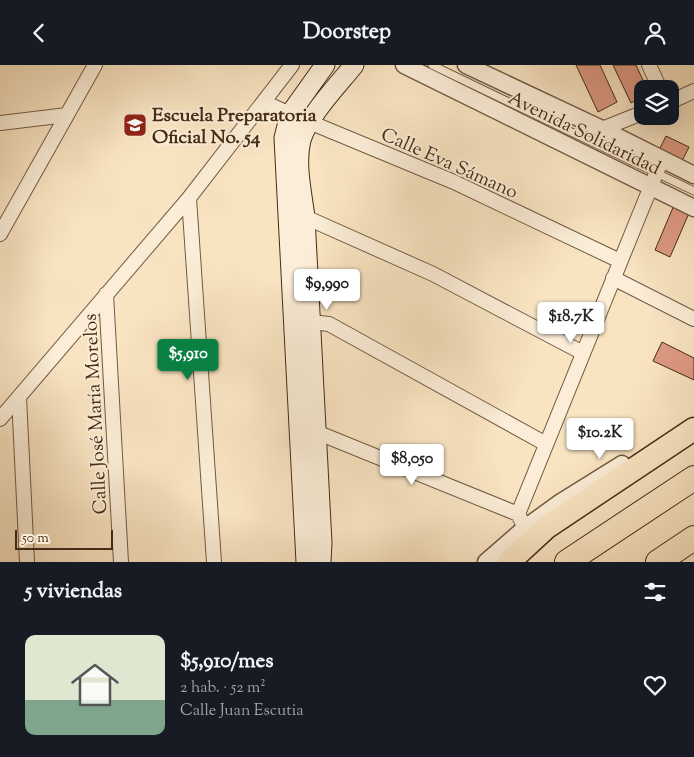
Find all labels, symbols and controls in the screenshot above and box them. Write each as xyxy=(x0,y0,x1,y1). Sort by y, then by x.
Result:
text: Doorstep xyxy=(303,17,391,49)
icon: back xyxy=(25,19,53,47)
icon: person xyxy=(641,19,669,47)
map controls xyxy=(634,80,679,125)
button: layers xyxy=(634,80,679,125)
street label: Avenida Solidaridad xyxy=(503,86,665,183)
place label: Escuela Preparatoria Oficial No. 54 xyxy=(152,103,317,152)
school or university icon: Escuela Preparatoria Oficial No. 54 xyxy=(122,112,148,138)
street label: Calle Eva Sámano xyxy=(376,122,522,207)
pin: $9,990 xyxy=(286,269,368,311)
text: $9,990 xyxy=(305,273,349,296)
pin: $18.7K xyxy=(530,301,612,344)
text: $18.7K xyxy=(548,306,594,329)
street label: Calle José María Morelos xyxy=(78,313,115,515)
pin: $5,910 xyxy=(147,339,229,381)
text: $5,910 xyxy=(168,343,208,366)
pin: $10.2K xyxy=(559,417,641,460)
text: $10.2K xyxy=(578,422,622,445)
pin: $8,050 xyxy=(371,443,453,486)
text: $8,050 xyxy=(391,448,433,471)
scale bar xyxy=(15,527,112,550)
text: 50 m xyxy=(22,529,49,549)
text: 5 viviendas xyxy=(25,577,122,607)
icon: filters xyxy=(641,578,669,606)
text: $5,910/mes xyxy=(180,647,274,677)
icon: home xyxy=(65,655,125,715)
icon: heart xyxy=(641,671,669,699)
text: 2 hab. · 52 m² xyxy=(180,677,266,700)
text: Calle Juan Escutia xyxy=(180,700,304,723)

